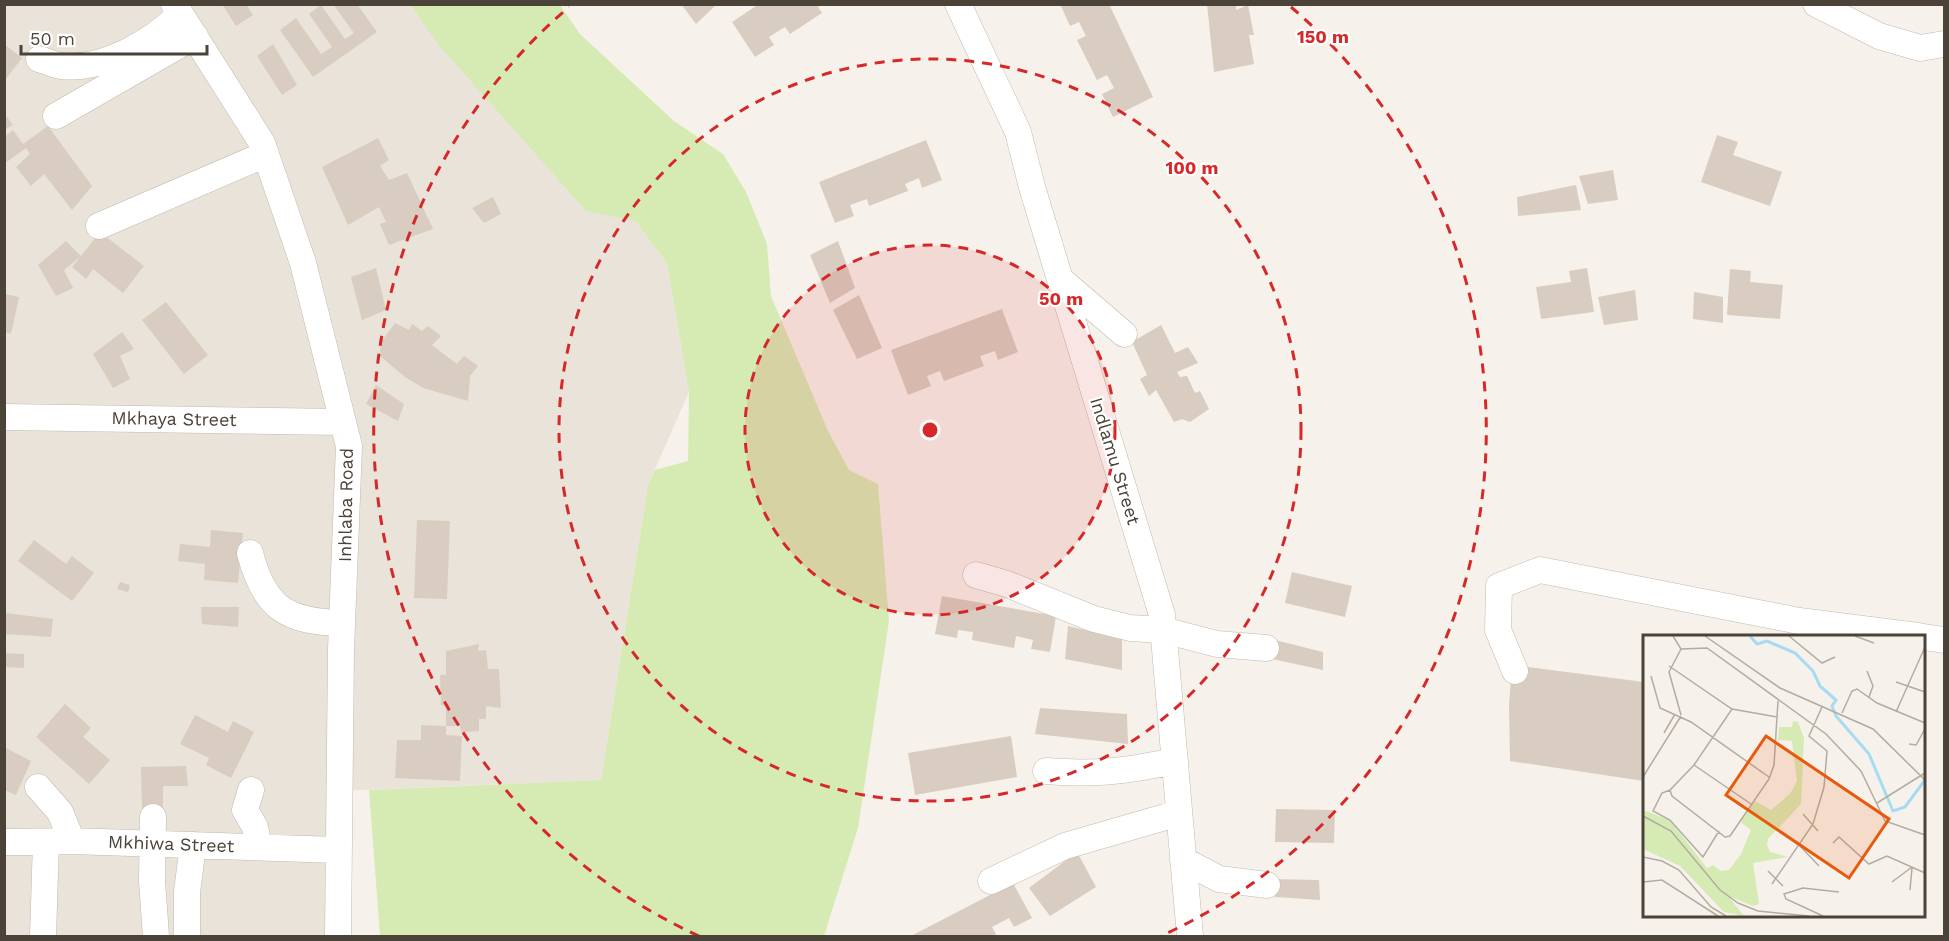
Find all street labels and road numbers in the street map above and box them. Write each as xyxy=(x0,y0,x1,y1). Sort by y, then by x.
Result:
street label: Indlamu Street xyxy=(1086,395,1145,527)
street label: Mkhaya Street xyxy=(111,407,237,430)
street label: Inhlaba Road xyxy=(334,448,357,562)
street label: Mkhiwa Street xyxy=(108,831,235,856)

